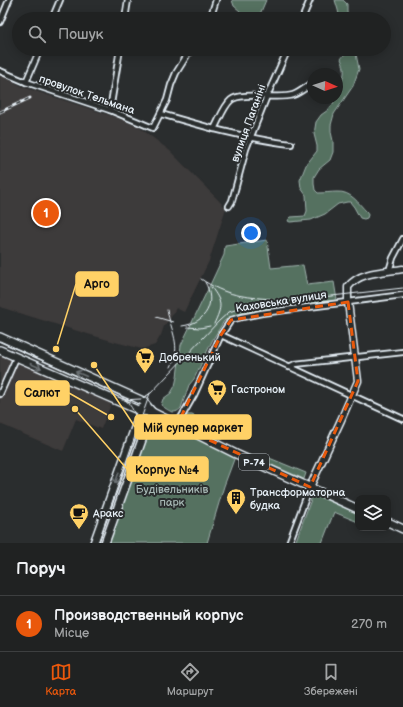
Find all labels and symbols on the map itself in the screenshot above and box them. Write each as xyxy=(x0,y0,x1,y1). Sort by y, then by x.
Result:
north arrow xyxy=(307,68,343,104)
street label: провулок Тельмана xyxy=(37,72,137,117)
street label: вулиця Паганіні xyxy=(228,82,269,164)
pin: 1 xyxy=(33,198,59,228)
your location xyxy=(241,223,261,243)
callout: Арго xyxy=(76,272,118,296)
text: Арго xyxy=(83,277,110,292)
street label: Каховська вулиця xyxy=(235,288,327,315)
supermarket icon: Добренький xyxy=(134,346,156,374)
place label: Добренький xyxy=(159,351,221,364)
one-way arrow xyxy=(29,363,41,370)
one-way arrow xyxy=(76,369,88,377)
supermarket icon: Гастроном xyxy=(206,378,228,406)
callout: Салют xyxy=(16,381,69,405)
place label: Гастроном xyxy=(231,383,285,396)
text: Салют xyxy=(24,386,60,401)
callout: Мій супер маркет xyxy=(135,415,251,439)
text: Мій супер маркет xyxy=(143,421,243,436)
road number: Р-74 xyxy=(239,454,269,470)
callout: Корпус №4 xyxy=(127,457,208,481)
text: Корпус №4 xyxy=(135,463,199,478)
one-way arrow xyxy=(112,472,120,484)
park label: Будівельників парк xyxy=(136,483,208,509)
place label: Трансформаторна будка xyxy=(250,486,346,512)
building icon: Трансформаторна будка xyxy=(225,487,247,515)
cafe icon: Аракс xyxy=(68,502,90,530)
place label: Аракс xyxy=(92,507,124,520)

